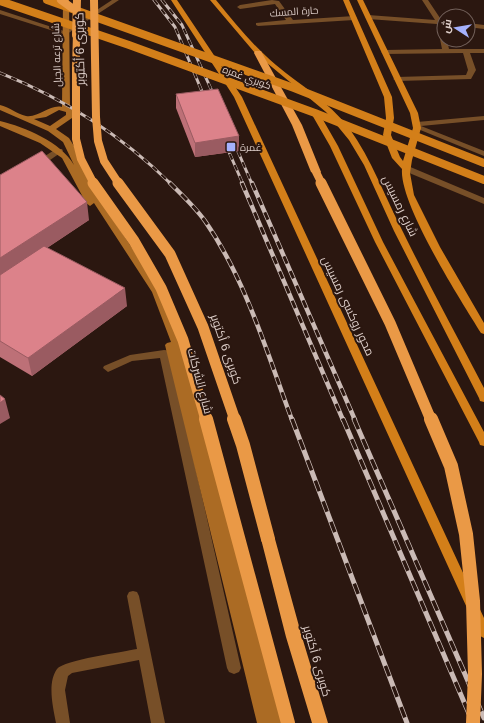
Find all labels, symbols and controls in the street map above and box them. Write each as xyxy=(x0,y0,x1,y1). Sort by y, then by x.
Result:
street label: حارة المسك xyxy=(269,4,319,19)
north arrow xyxy=(436,8,476,48)
street label: كوبرى 6 أكتوبر xyxy=(71,12,88,87)
text: ش xyxy=(439,18,455,34)
street label: شارع ترعه الجبل xyxy=(50,23,64,87)
street label: كوبري غمره xyxy=(220,64,273,93)
marker: غمرة xyxy=(225,141,237,153)
place label: غمرة xyxy=(240,142,262,153)
street label: شارع رمسيس xyxy=(378,173,421,239)
street label: محور روكسى رمسيس xyxy=(319,254,377,358)
street label: كوبرى 6 أكتوبر xyxy=(207,311,246,386)
street label: شارع الشركات xyxy=(184,347,215,416)
street label: كوبرى 6 أكتوبر xyxy=(300,623,335,698)

